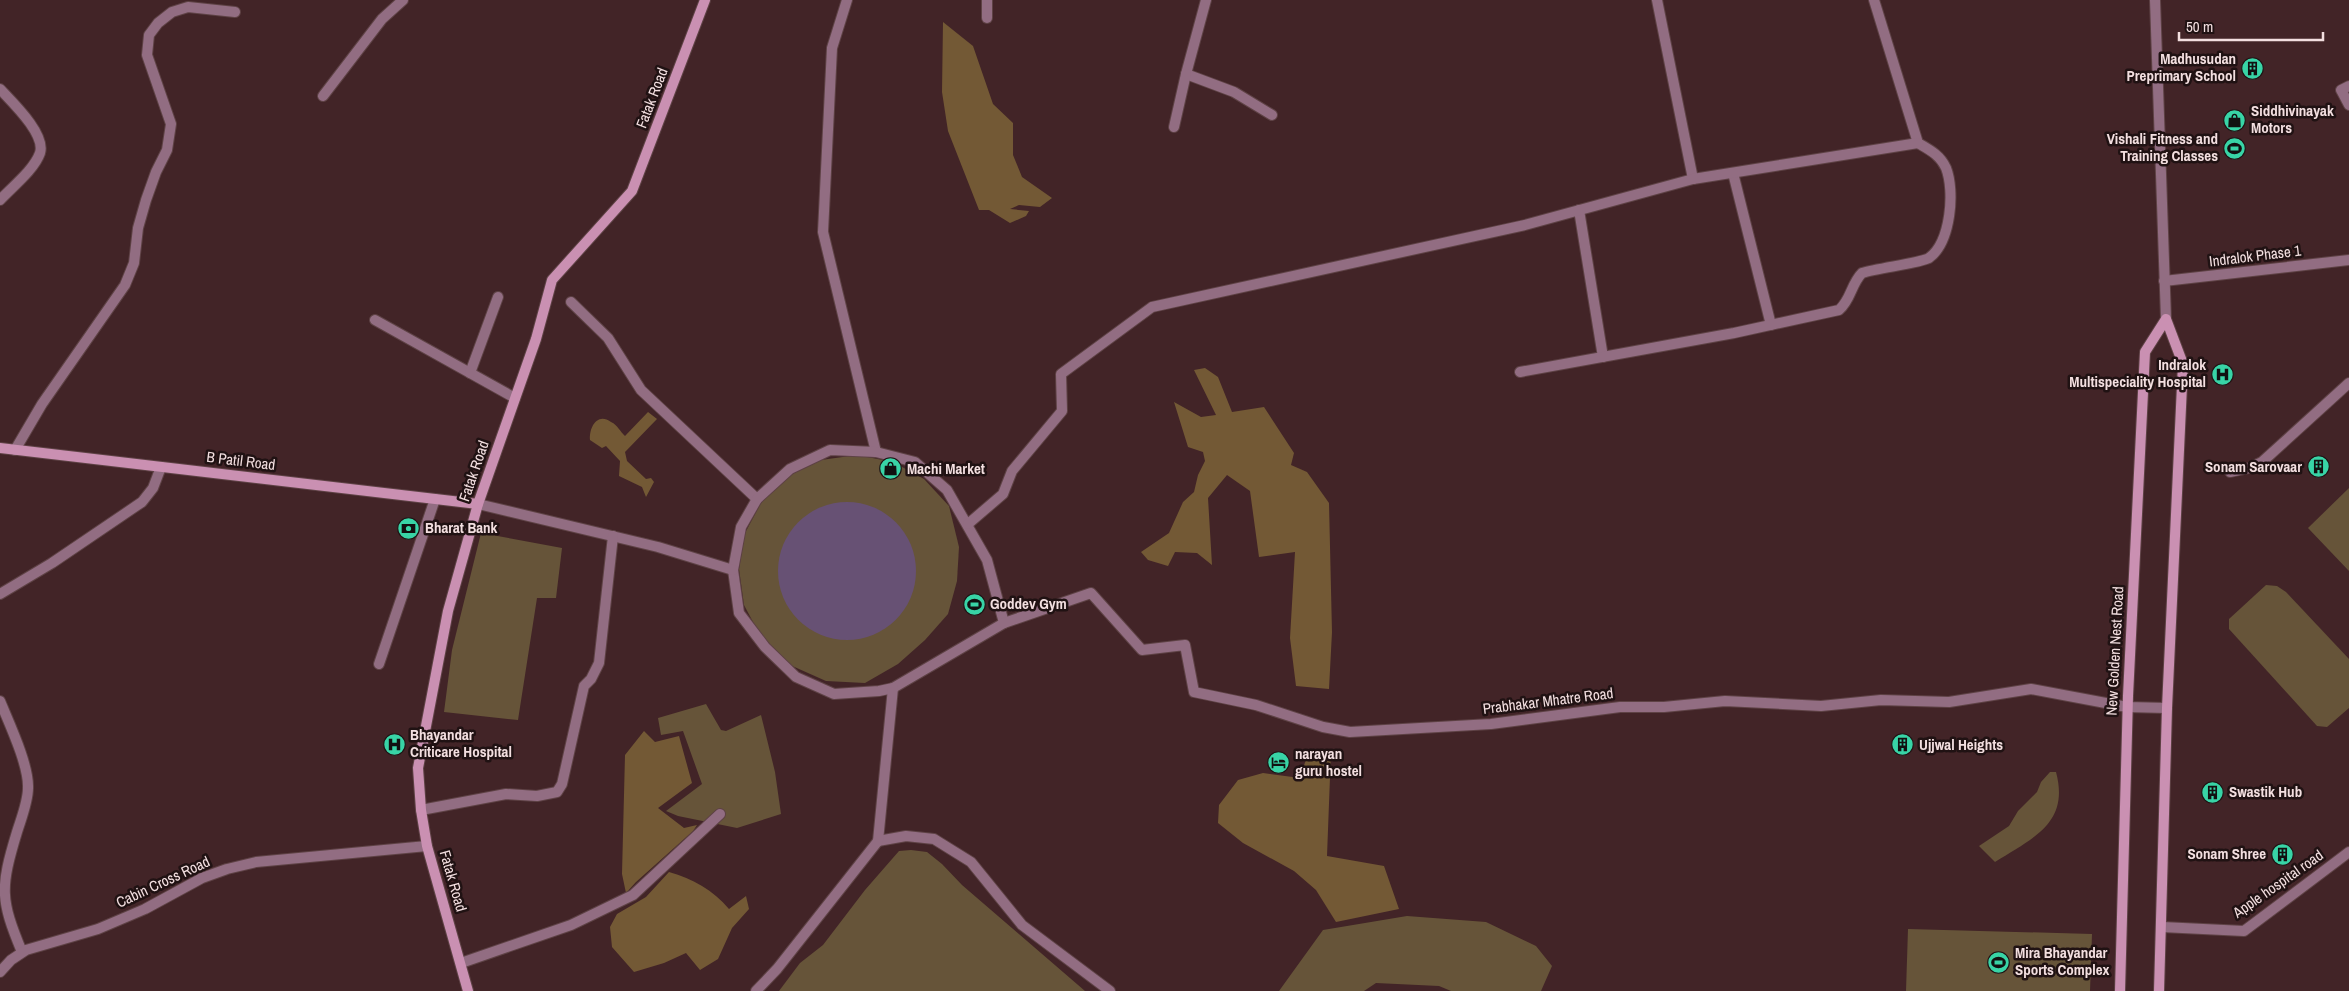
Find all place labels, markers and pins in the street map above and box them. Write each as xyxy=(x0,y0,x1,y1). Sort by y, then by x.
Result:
place label: Madhusudan Preprimary School xyxy=(2127,48,2236,86)
building icon: Madhusudan Preprimary School xyxy=(2240,56,2264,80)
place label: Siddhivinayak Motors xyxy=(2251,100,2334,138)
shop icon: Siddhivinayak Motors xyxy=(2223,108,2247,132)
place label: Vishali Fitness and Training Classes xyxy=(2107,128,2218,166)
sports icon: Vishali Fitness and Training Classes xyxy=(2222,136,2246,160)
place label: Indralok Multispeciality Hospital xyxy=(2069,354,2206,392)
hospital icon: Indralok Multispeciality Hospital xyxy=(2210,362,2234,386)
building icon: Sonam Sarovaar xyxy=(2306,455,2330,479)
place label: Sonam Sarovaar xyxy=(2205,456,2302,477)
shop icon: Machi Market xyxy=(879,457,903,481)
place label: Machi Market xyxy=(907,458,985,479)
bank icon: Bharat Bank xyxy=(397,516,421,540)
place label: Bharat Bank xyxy=(425,517,498,538)
sports icon: Goddev Gym xyxy=(962,592,986,616)
place label: Goddev Gym xyxy=(990,593,1067,614)
place label: Bhayandar Criticare Hospital xyxy=(410,724,512,762)
hospital icon: Bhayandar Criticare Hospital xyxy=(382,732,406,756)
building icon: Ujjwal Heights xyxy=(1891,733,1915,757)
place label: Ujjwal Heights xyxy=(1919,734,2003,755)
place label: narayan guru hostel xyxy=(1295,743,1362,781)
hotel icon: narayan guru hostel xyxy=(1267,751,1291,775)
building icon: Swastik Hub xyxy=(2201,780,2225,804)
place label: Swastik Hub xyxy=(2229,781,2302,802)
building icon: Sonam Shree xyxy=(2270,842,2294,866)
place label: Sonam Shree xyxy=(2187,843,2266,864)
place label: Mira Bhayandar Sports Complex xyxy=(2015,942,2109,980)
sports icon: Mira Bhayandar Sports Complex xyxy=(1987,950,2011,974)

